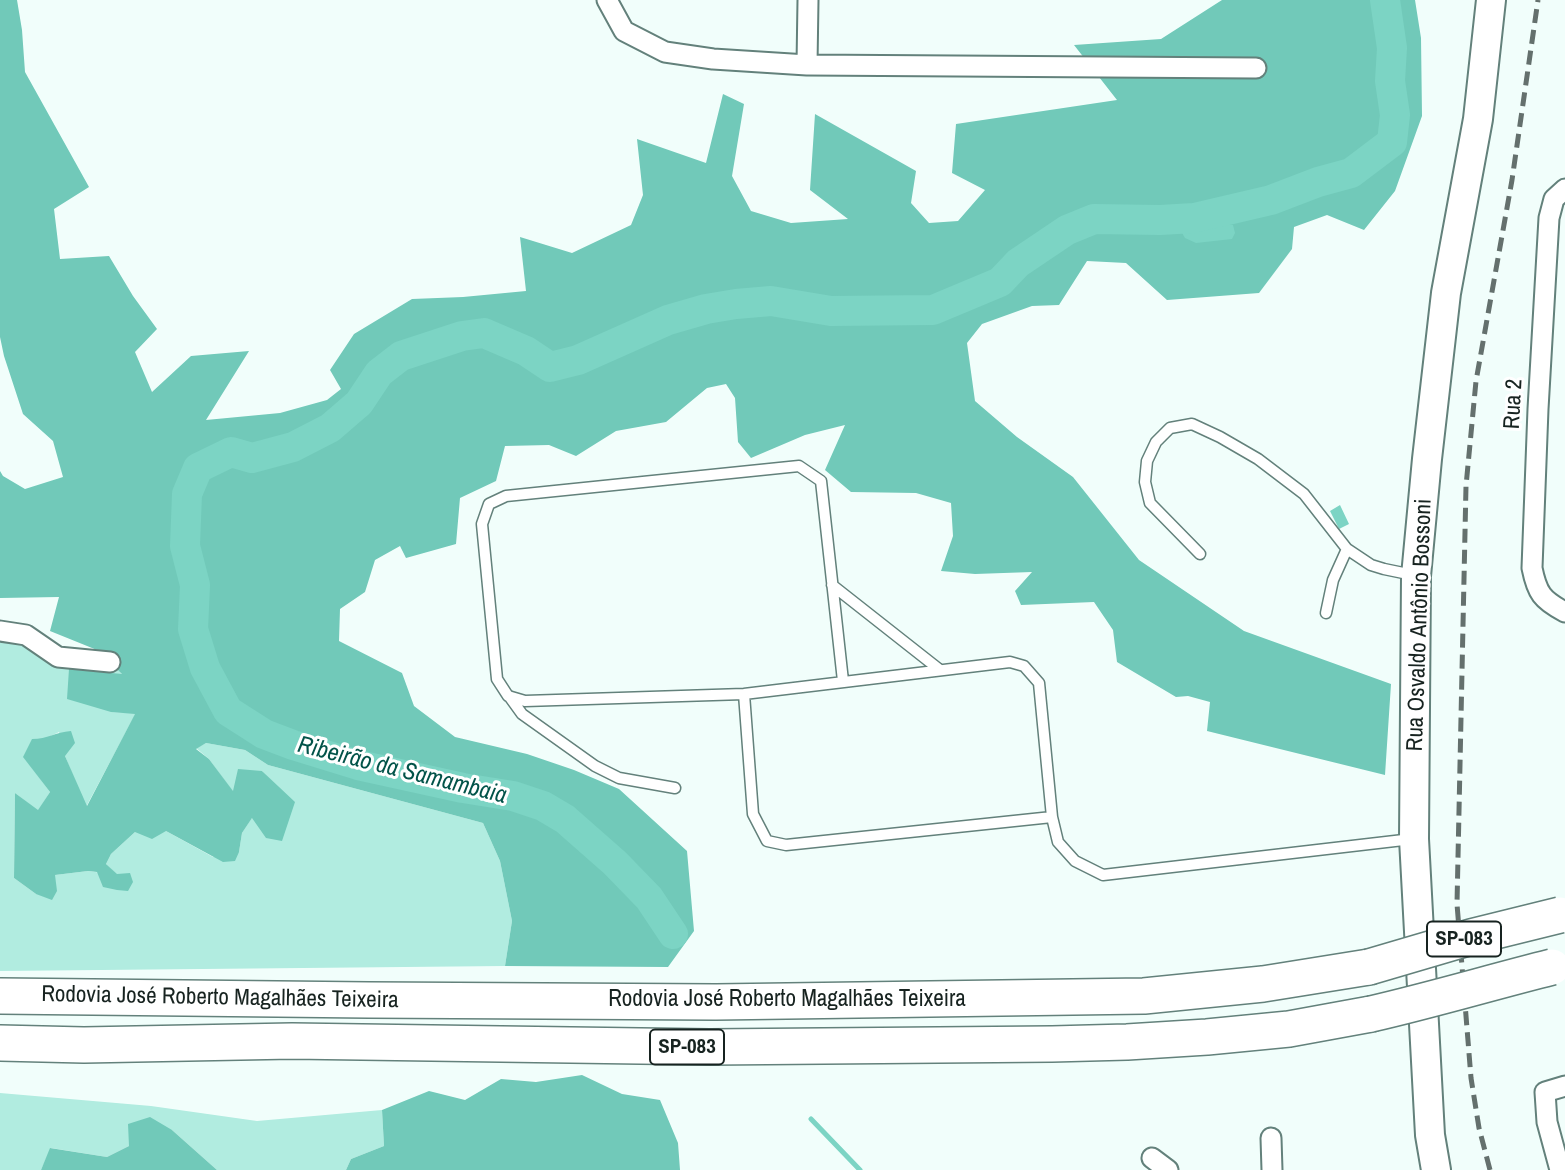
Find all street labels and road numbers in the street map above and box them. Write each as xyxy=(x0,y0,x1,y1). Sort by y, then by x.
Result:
street label: Rua 2 xyxy=(1499,378,1529,430)
street label: Rua Osvaldo Antônio Bossoni xyxy=(1402,498,1438,752)
road number: SP-083 xyxy=(1427,922,1501,956)
street label: Rodovia José Roberto Magalhães Teixeira xyxy=(41,981,399,1015)
street label: Rodovia José Roberto Magalhães Teixeira xyxy=(608,986,966,1014)
road number: SP-083 xyxy=(650,1030,724,1064)

